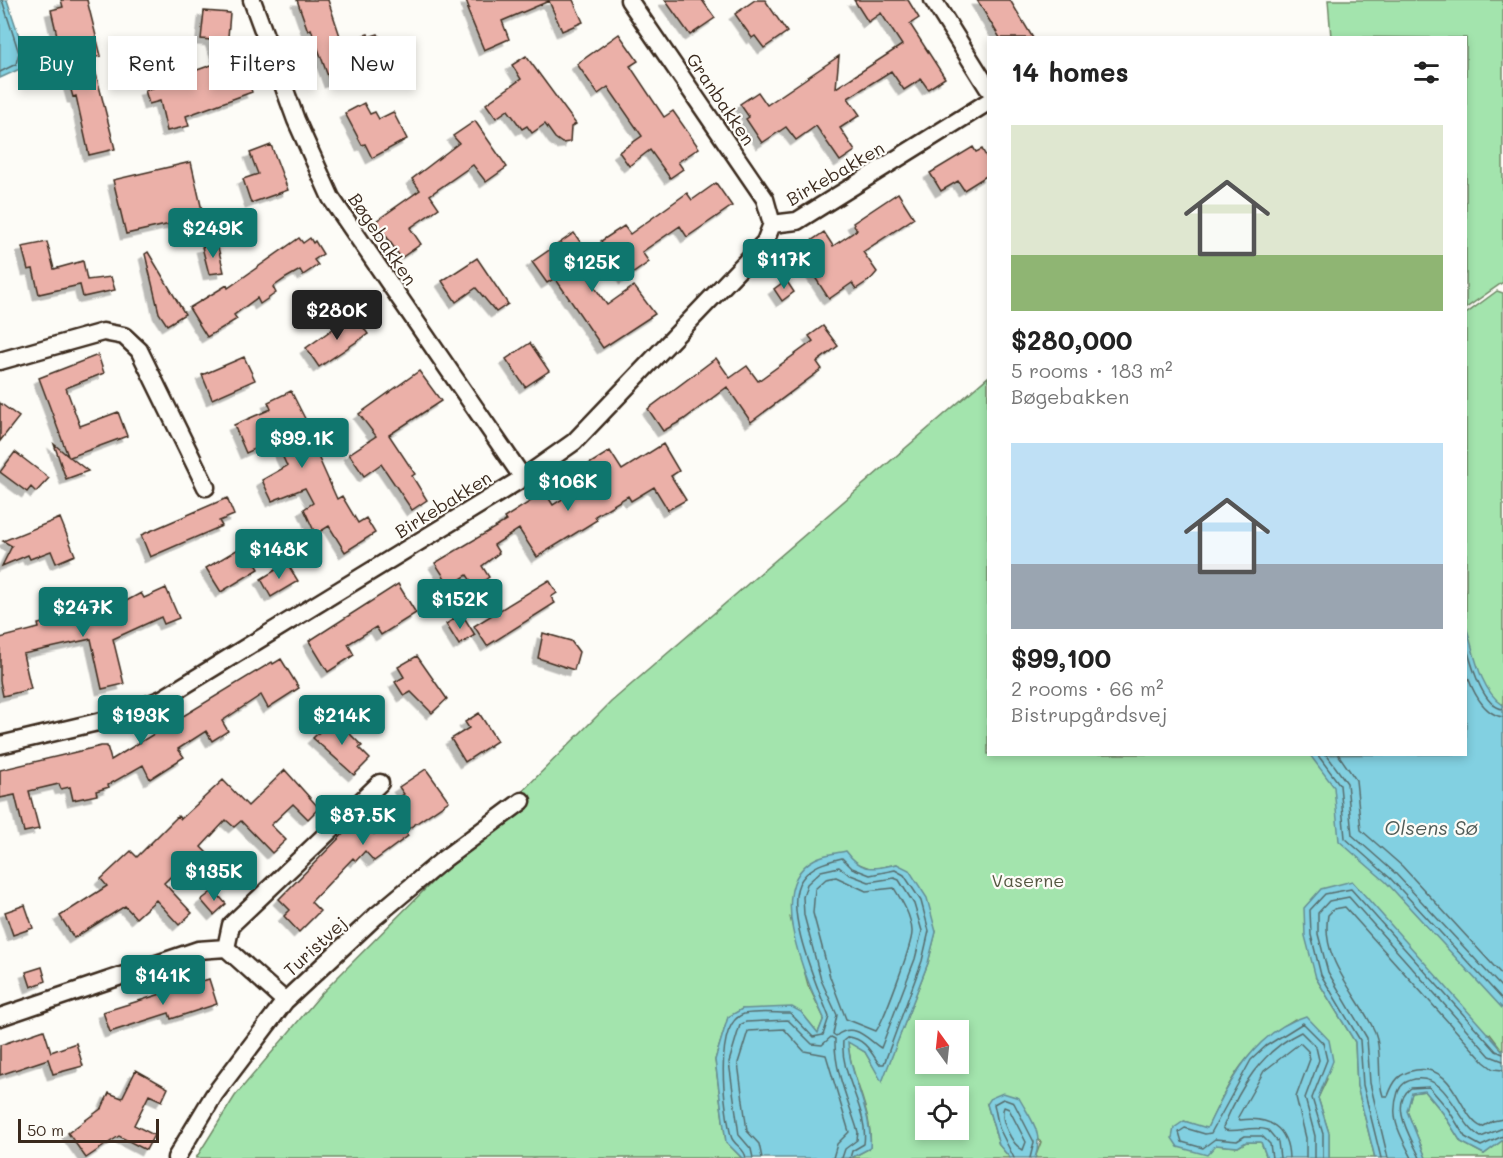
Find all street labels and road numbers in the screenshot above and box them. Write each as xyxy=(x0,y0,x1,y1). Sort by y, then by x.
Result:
street label: Granbakken xyxy=(681,48,761,150)
street label: Birkebakken xyxy=(782,135,888,211)
street label: Bøgebakken xyxy=(343,188,423,290)
street label: Birkebakken xyxy=(390,465,496,543)
street label: Turistvej xyxy=(278,911,352,981)

